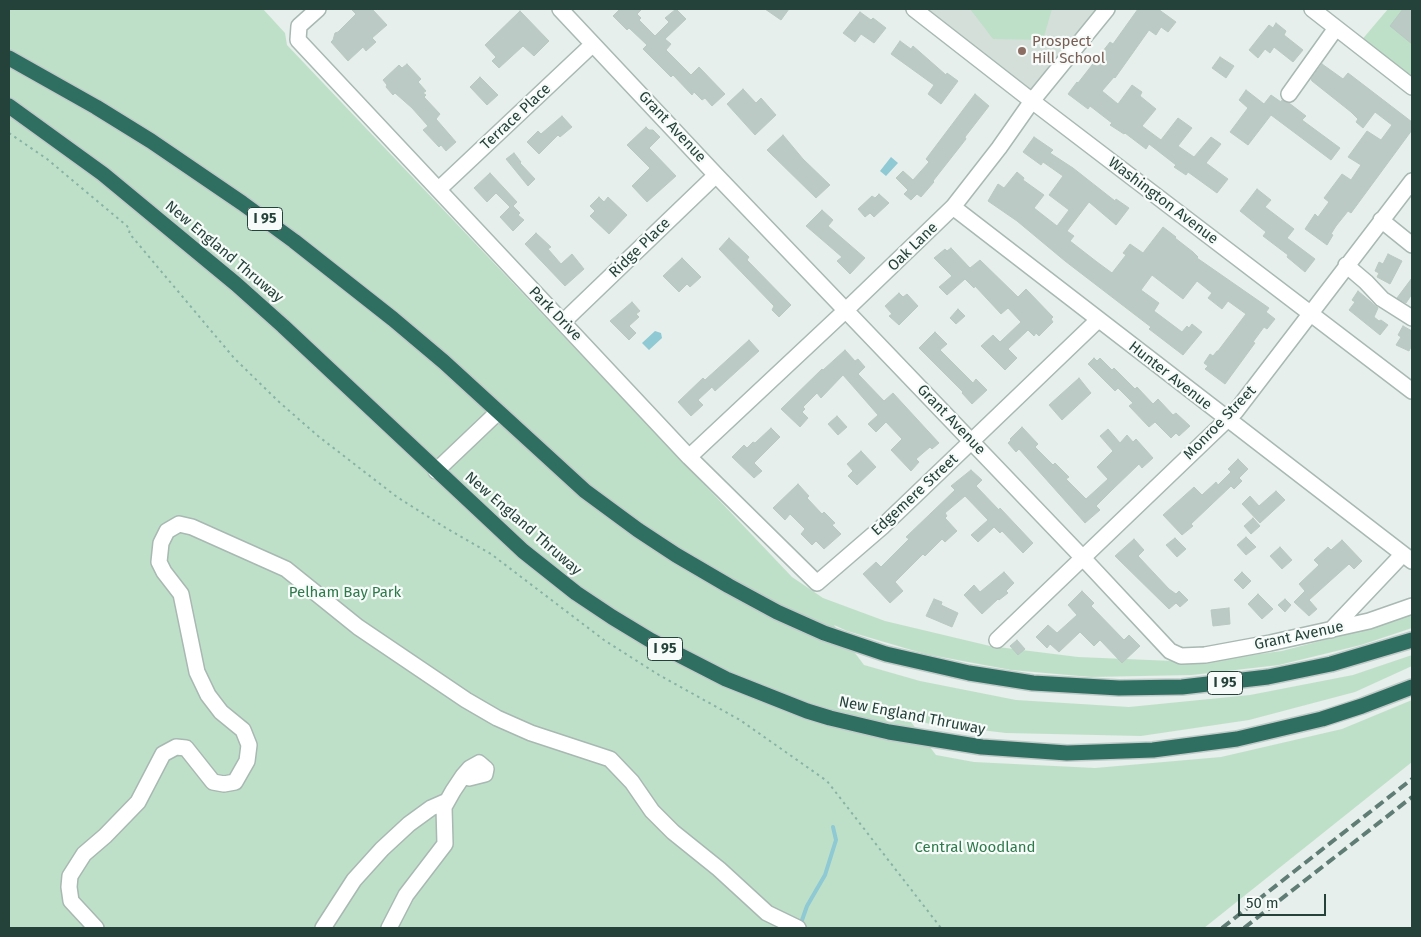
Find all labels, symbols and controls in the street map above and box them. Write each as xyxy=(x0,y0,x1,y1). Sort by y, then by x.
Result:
place label: Prospect Hill School xyxy=(1032,33,1105,68)
marker: Prospect Hill School xyxy=(1016,45,1028,57)
street label: Terrace Place xyxy=(477,80,555,154)
street label: Grant Avenue xyxy=(634,88,710,166)
street label: Washington Avenue xyxy=(1104,154,1222,248)
street label: New England Thruway xyxy=(161,197,287,307)
road number: I 95 xyxy=(248,208,282,230)
street label: Ridge Place xyxy=(606,214,674,282)
street label: Oak Lane xyxy=(884,219,942,275)
street label: Park Drive xyxy=(525,283,585,345)
street label: Hunter Avenue xyxy=(1125,338,1215,414)
street label: Grant Avenue xyxy=(913,381,989,459)
street label: Monroe Street xyxy=(1180,382,1260,464)
street label: Edgemere Street xyxy=(868,450,962,540)
street label: New England Thruway xyxy=(461,468,585,580)
park label: Pelham Bay Park xyxy=(289,584,401,602)
street label: Grant Avenue xyxy=(1253,618,1345,654)
road number: I 95 xyxy=(648,638,682,661)
road number: I 95 xyxy=(1208,671,1242,694)
street label: New England Thruway xyxy=(837,693,987,739)
park label: Central Woodland xyxy=(914,839,1036,857)
scale bar xyxy=(1241,884,1328,916)
text: 50 m xyxy=(1246,894,1279,912)

